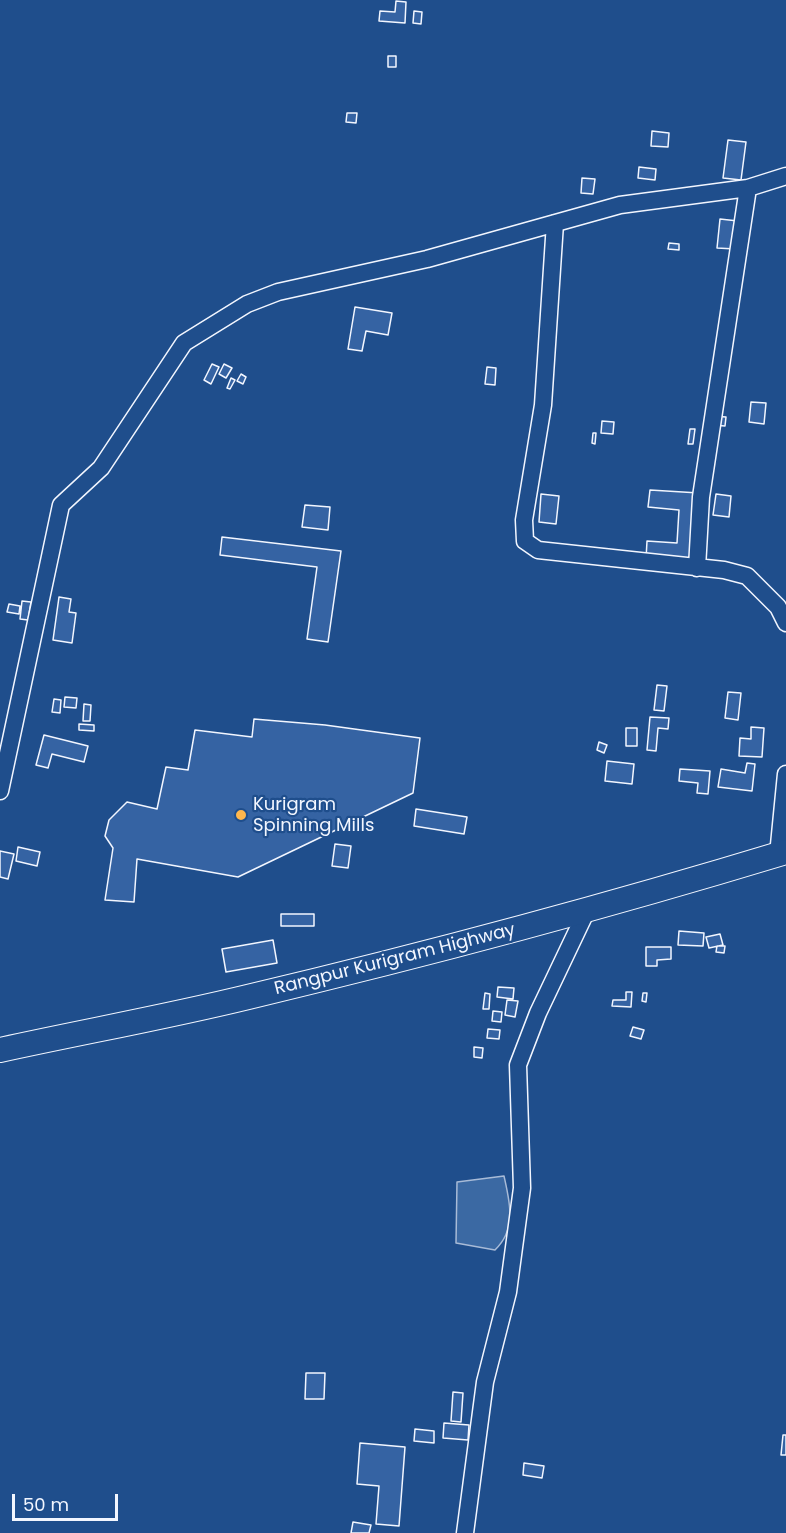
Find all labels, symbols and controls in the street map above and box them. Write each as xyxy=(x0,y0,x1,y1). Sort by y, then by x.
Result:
place label: Kurigram Spinning Mills xyxy=(253,794,374,836)
marker: Kurigram Spinning Mills xyxy=(234,808,248,822)
street label: Rangpur Kurigram Highway xyxy=(272,920,518,1000)
scale bar xyxy=(15,1482,122,1520)
text: 50 m xyxy=(23,1492,69,1517)

